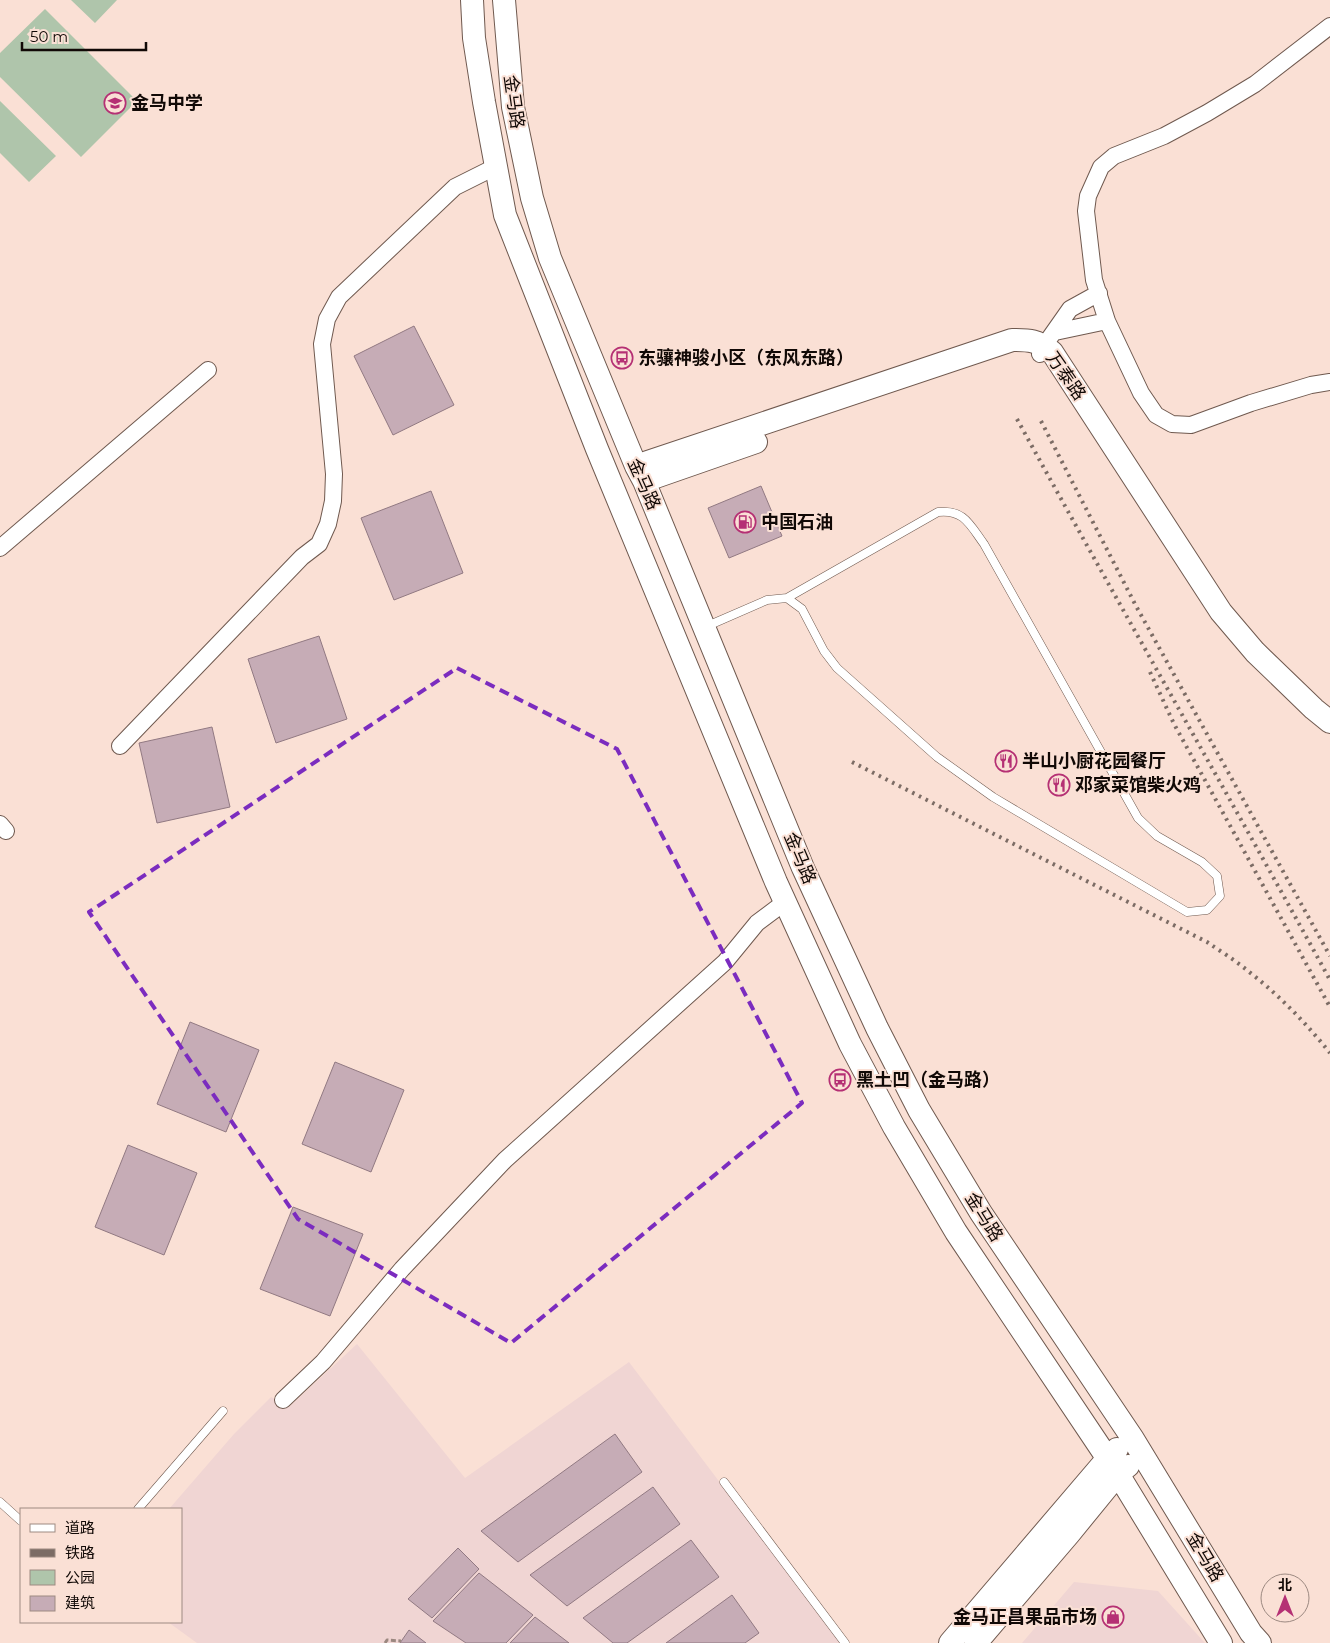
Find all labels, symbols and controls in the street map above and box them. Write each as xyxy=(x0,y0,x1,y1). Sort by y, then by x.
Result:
scale bar xyxy=(22,20,146,52)
text: 50 m xyxy=(30,27,68,46)
street label: 金马路 xyxy=(499,74,529,130)
school or university icon: 金马中学 xyxy=(103,91,127,115)
place label: 金马中学 xyxy=(131,92,203,114)
bus stop icon: 东骧神骏小区（东风东路） xyxy=(610,346,634,370)
place label: 东骧神骏小区（东风东路） xyxy=(638,347,854,369)
street label: 万泰路 xyxy=(1042,348,1090,404)
street label: 金马路 xyxy=(623,455,665,513)
fuel station icon: 中国石油 xyxy=(733,510,757,534)
place label: 中国石油 xyxy=(761,511,833,533)
restaurant icon: 半山小厨花园餐厅 xyxy=(994,749,1018,773)
place label: 半山小厨花园餐厅 xyxy=(1022,750,1166,772)
restaurant icon: 邓家菜馆柴火鸡 xyxy=(1047,773,1071,797)
place label: 邓家菜馆柴火鸡 xyxy=(1075,774,1201,796)
street label: 金马路 xyxy=(779,829,821,887)
bus stop icon: 黑土凹（金马路） xyxy=(828,1068,852,1092)
place label: 黑土凹（金马路） xyxy=(856,1069,1000,1091)
street label: 金马路 xyxy=(960,1188,1008,1246)
legend xyxy=(20,1508,182,1623)
text: 道路 xyxy=(65,1518,95,1537)
street label: 金马路 xyxy=(1182,1528,1228,1586)
text: 铁路 xyxy=(65,1543,95,1562)
text: 公园 xyxy=(65,1568,95,1587)
north arrow xyxy=(1260,1573,1310,1623)
text: 北 xyxy=(1278,1576,1292,1594)
text: 建筑 xyxy=(65,1593,95,1612)
shop icon: 金马正昌果品市场 xyxy=(1101,1605,1125,1629)
place label: 金马正昌果品市场 xyxy=(953,1606,1097,1628)

